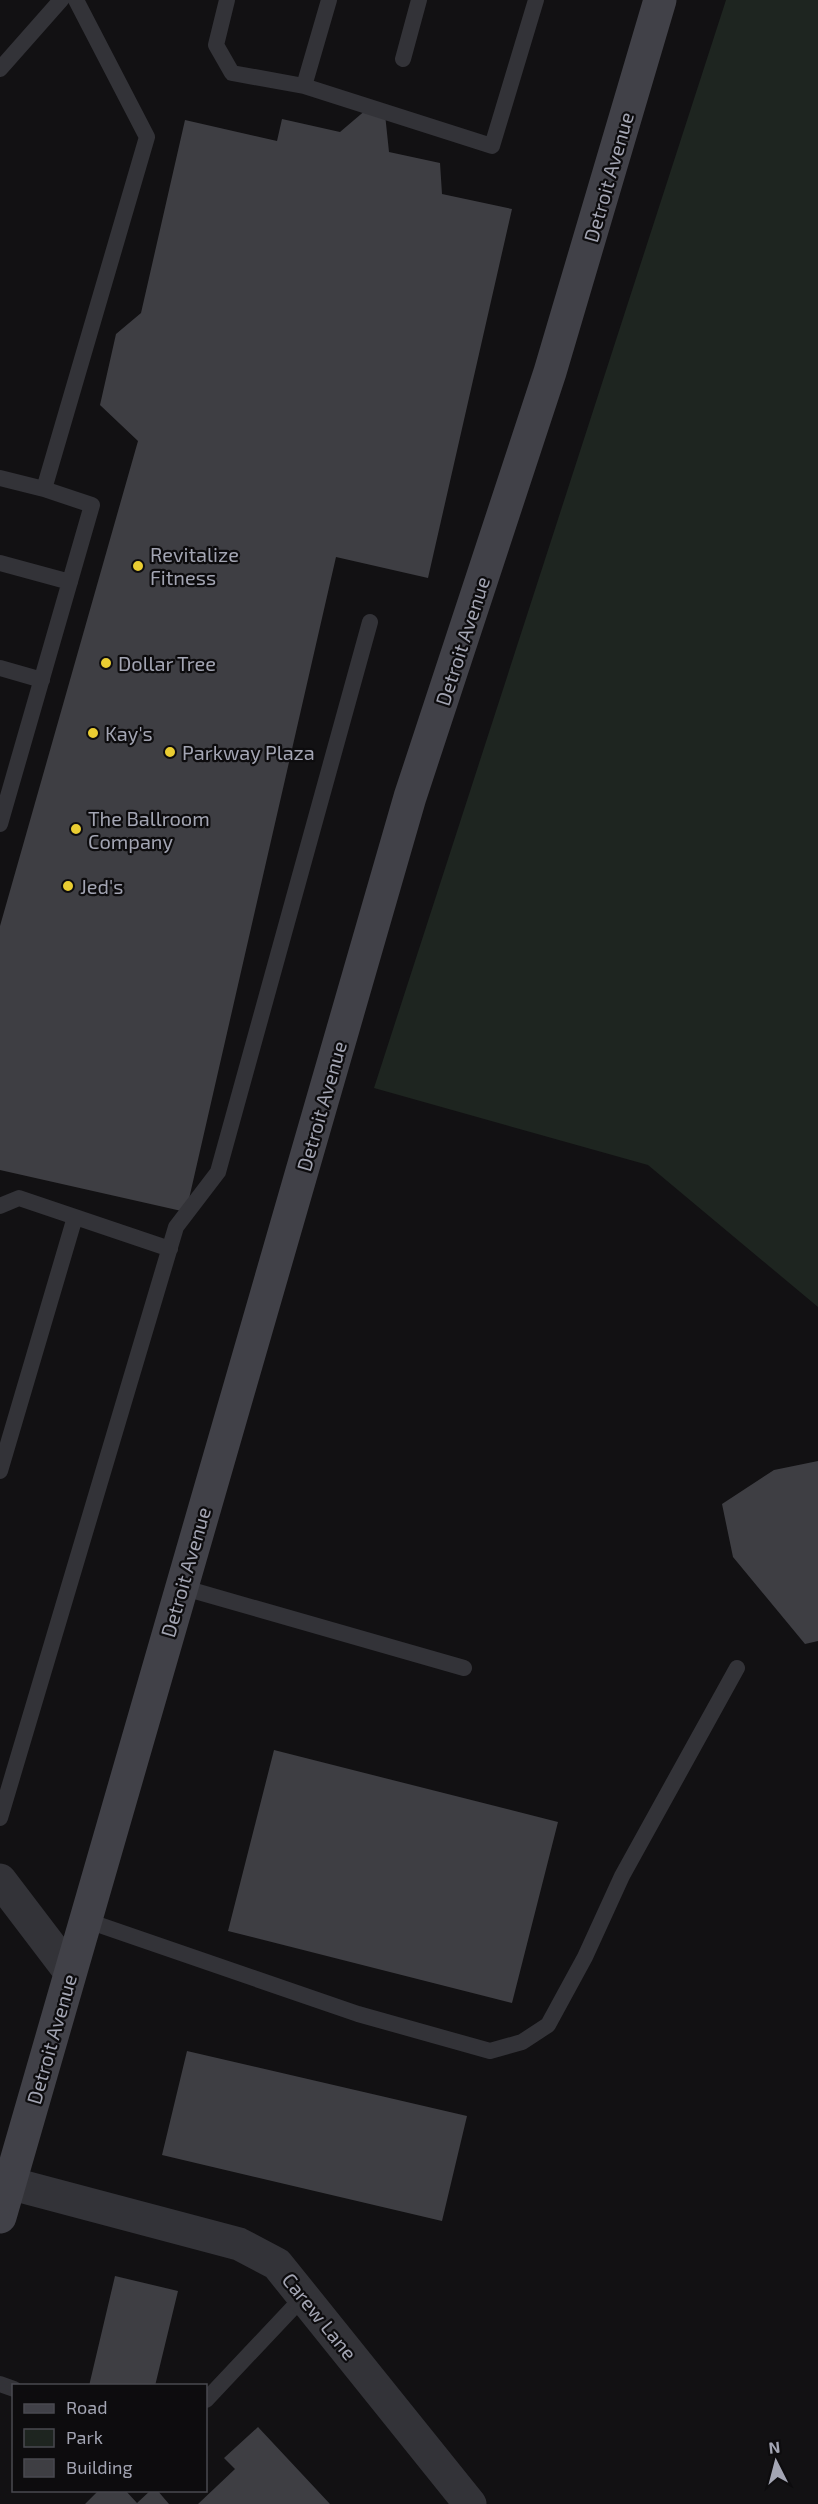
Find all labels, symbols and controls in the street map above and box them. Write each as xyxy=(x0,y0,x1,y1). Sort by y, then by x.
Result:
street label: Detroit Avenue xyxy=(578,109,638,245)
place label: Revitalize Fitness xyxy=(150,542,239,589)
marker: Revitalize Fitness xyxy=(131,559,145,573)
street label: Detroit Avenue xyxy=(430,573,494,709)
place label: Dollar Tree xyxy=(118,651,216,675)
marker: Dollar Tree xyxy=(99,656,113,670)
place label: Kay's xyxy=(105,721,153,745)
marker: Kay's xyxy=(86,726,100,740)
place label: Parkway Plaza xyxy=(182,740,315,764)
marker: Parkway Plaza xyxy=(163,745,177,759)
place label: The Ballroom Company xyxy=(88,806,210,853)
marker: The Ballroom Company xyxy=(69,822,83,836)
place label: Jed's xyxy=(80,874,123,898)
marker: Jed's xyxy=(61,879,75,893)
street label: Detroit Avenue xyxy=(291,1038,351,1174)
street label: Detroit Avenue xyxy=(155,1504,215,1640)
street label: Detroit Avenue xyxy=(21,1971,81,2107)
street label: Carew Lane xyxy=(278,2268,362,2364)
legend xyxy=(12,2384,207,2492)
text: Road xyxy=(66,2396,107,2418)
text: Park xyxy=(66,2426,103,2448)
north arrow xyxy=(746,2432,806,2492)
text: N xyxy=(768,2437,781,2457)
text: Building xyxy=(66,2456,133,2478)

